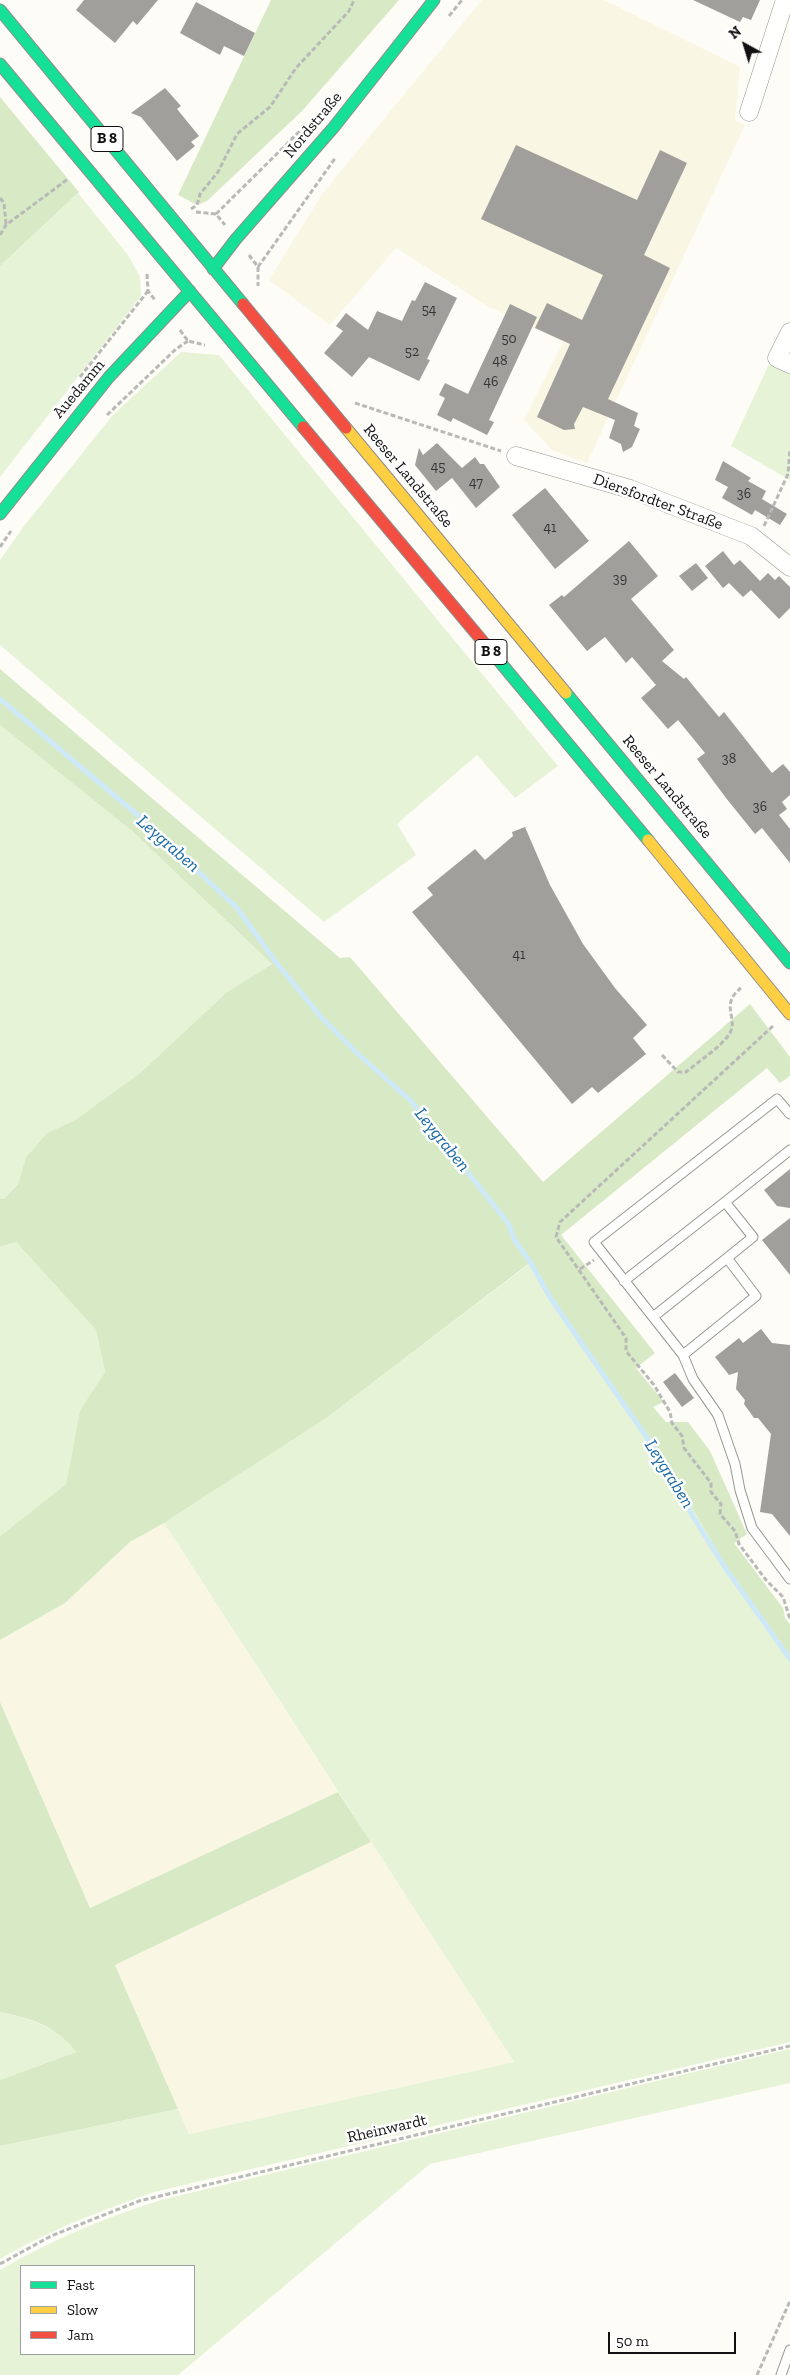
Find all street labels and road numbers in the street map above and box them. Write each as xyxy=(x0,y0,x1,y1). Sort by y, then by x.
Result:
street label: Nordstraße xyxy=(280,88,346,162)
road number: B 8 xyxy=(91,126,123,152)
street label: Auedamm xyxy=(49,356,109,422)
street label: Reeser Landstraße xyxy=(359,420,457,532)
street label: Diersfordter Straße xyxy=(591,470,725,534)
road number: B 8 xyxy=(475,640,507,664)
street label: Reeser Landstraße xyxy=(618,731,716,843)
street label: Rheinwardt xyxy=(345,2111,429,2147)

